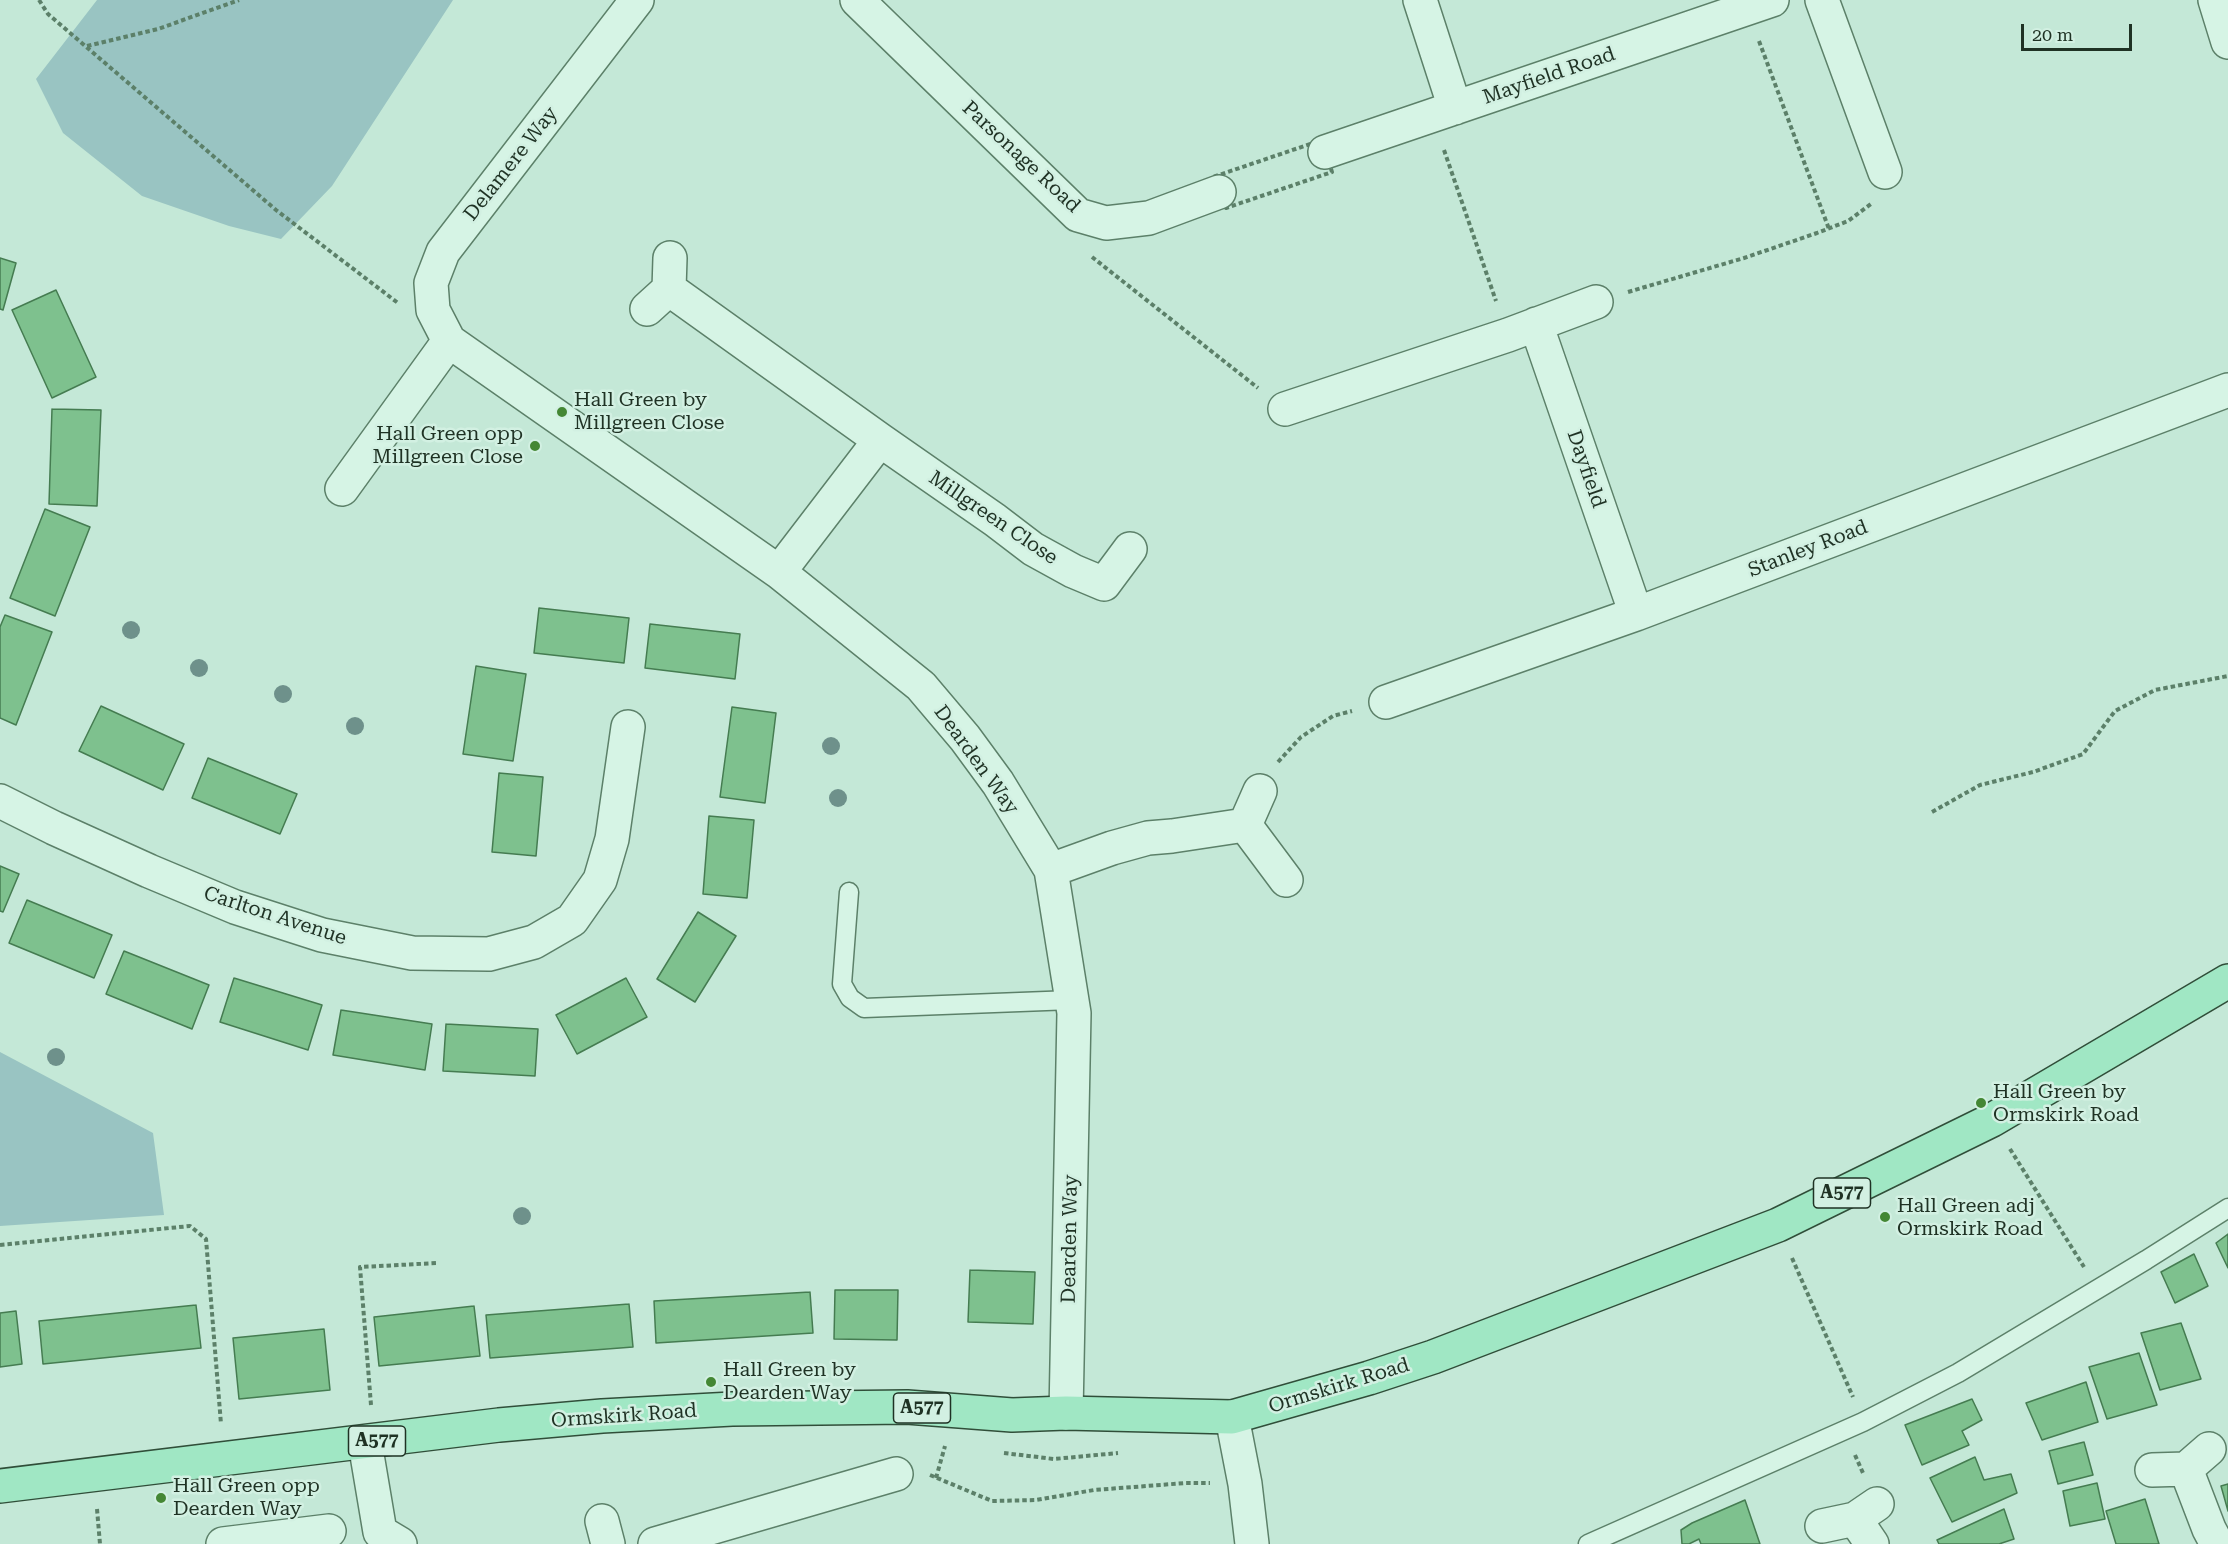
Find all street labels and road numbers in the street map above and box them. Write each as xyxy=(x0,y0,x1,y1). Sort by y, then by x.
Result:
street label: Mayfield Road xyxy=(1480,42,1618,110)
street label: Parsonage Road xyxy=(957,96,1085,218)
street label: Delamere Way xyxy=(459,102,563,226)
street label: Dayfield xyxy=(1561,427,1611,511)
street label: Millgreen Close xyxy=(924,466,1062,570)
street label: Stanley Road xyxy=(1745,515,1871,583)
street label: Dearden Way xyxy=(928,701,1024,819)
street label: Carlton Avenue xyxy=(201,882,349,950)
street label: Dearden Way xyxy=(1057,1174,1083,1304)
road number: A577 xyxy=(1814,1178,1870,1208)
street label: Ormskirk Road xyxy=(1266,1353,1412,1419)
road number: A577 xyxy=(894,1393,950,1423)
street label: Ormskirk Road xyxy=(550,1399,698,1433)
road number: A577 xyxy=(348,1426,406,1456)

